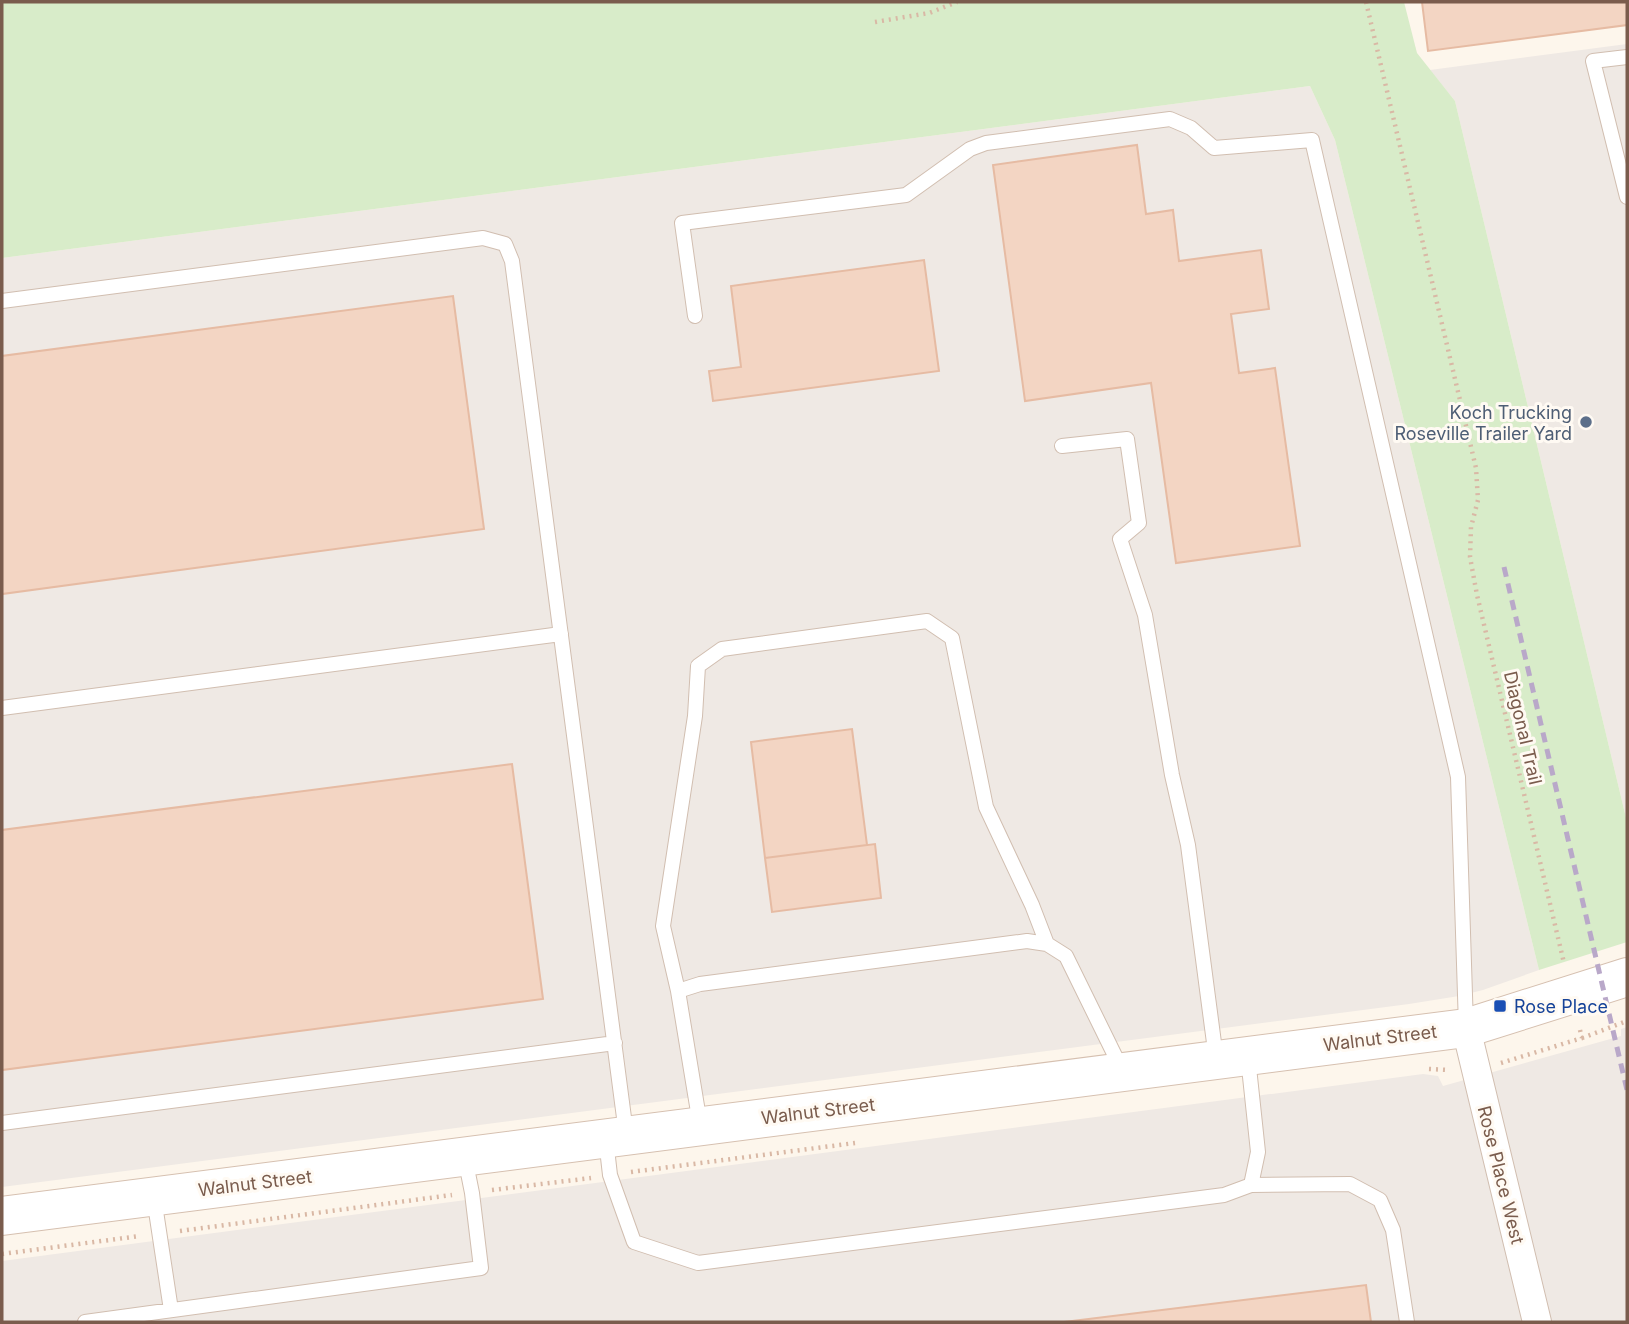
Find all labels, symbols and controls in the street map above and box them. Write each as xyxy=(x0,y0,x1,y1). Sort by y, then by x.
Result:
place label: Koch Trucking Roseville Trailer Yard xyxy=(1394,402,1572,444)
marker: Koch Trucking Roseville Trailer Yard xyxy=(1578,414,1594,430)
street label: Diagonal Trail xyxy=(1500,669,1546,787)
place label: Rose Place xyxy=(1514,996,1608,1017)
marker: Rose Place xyxy=(1492,998,1508,1014)
street label: Walnut Street xyxy=(1322,1021,1438,1055)
street label: Walnut Street xyxy=(760,1094,876,1128)
street label: Rose Place West xyxy=(1474,1104,1528,1246)
street label: Walnut Street xyxy=(197,1166,313,1200)

